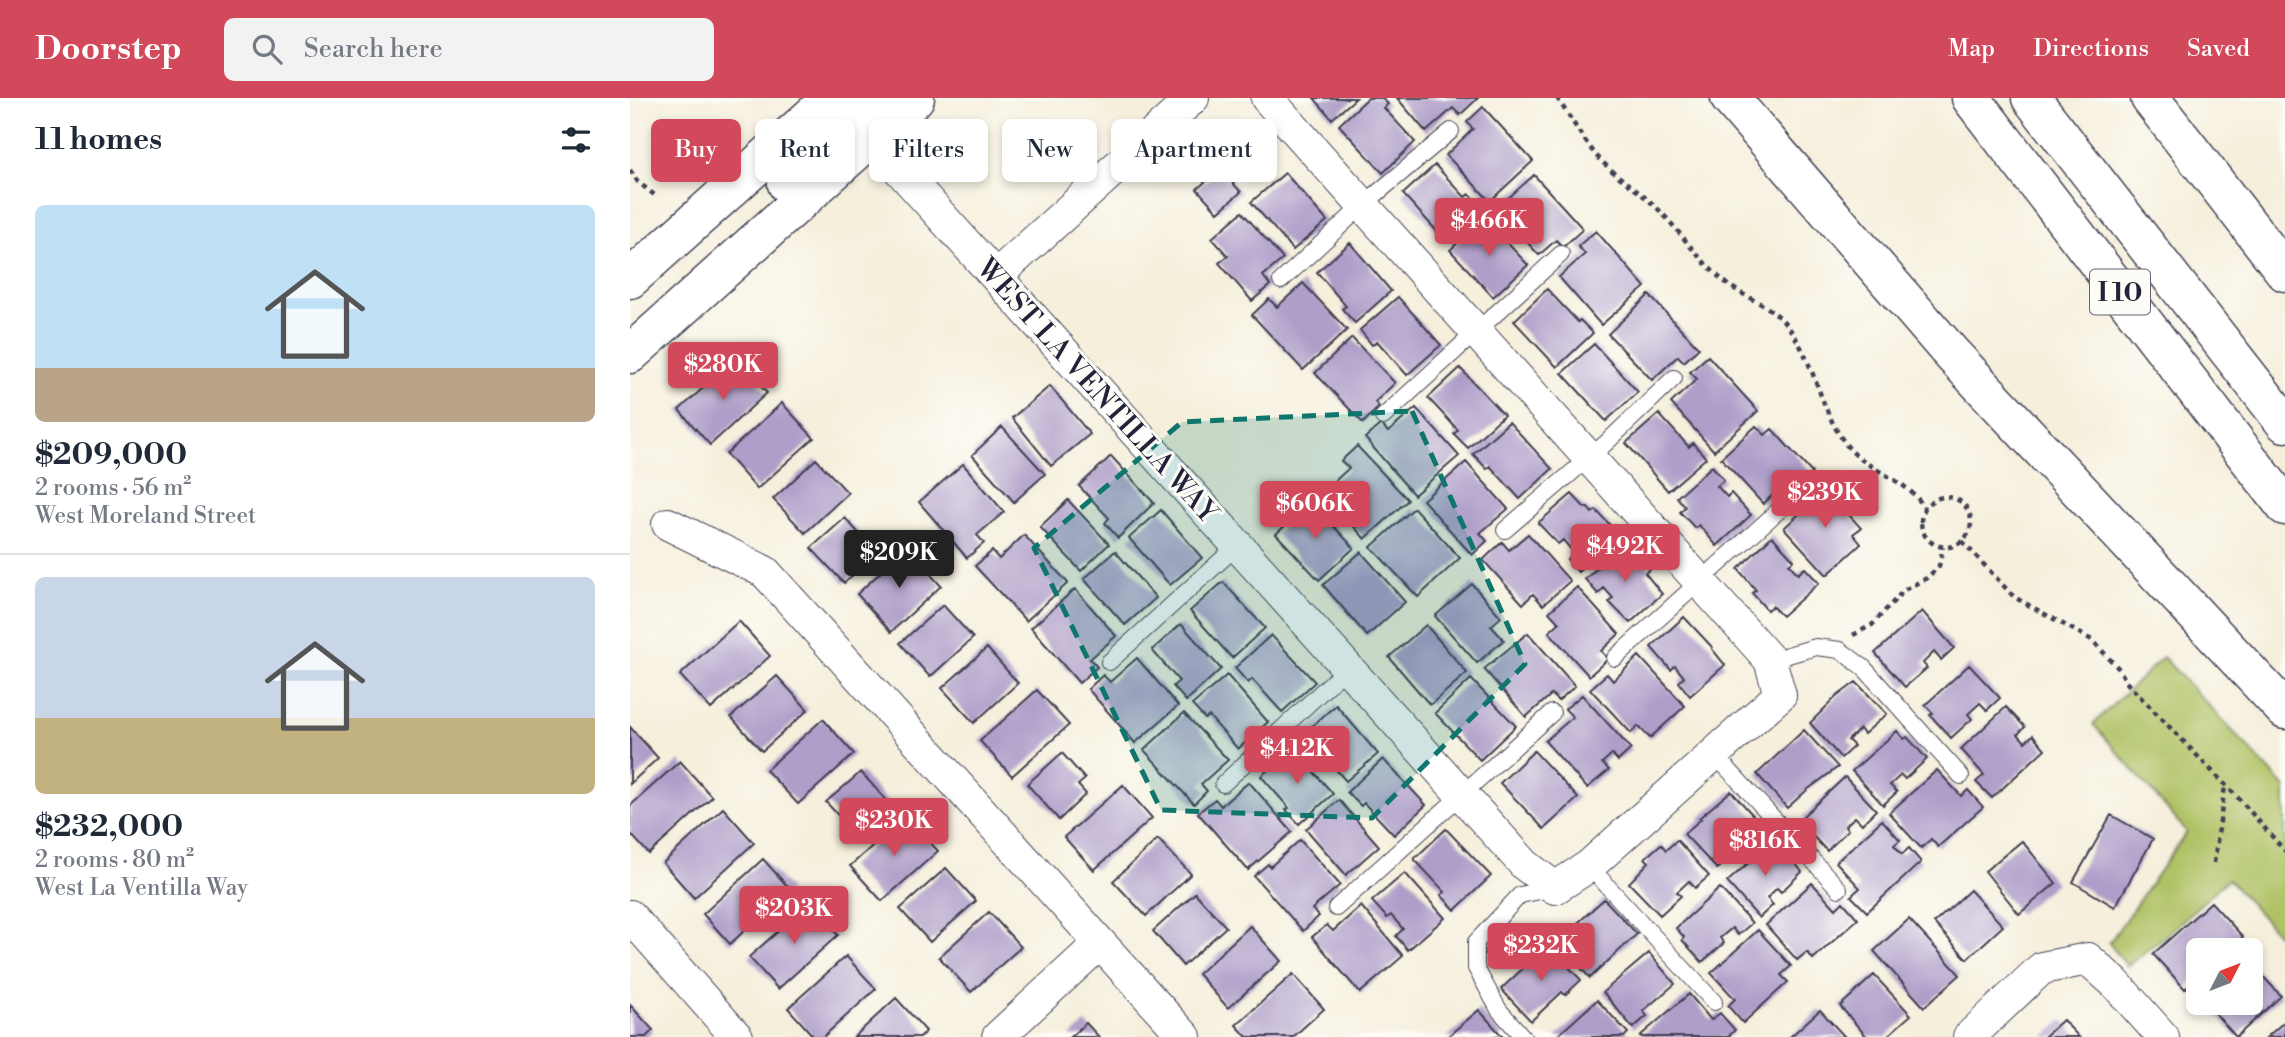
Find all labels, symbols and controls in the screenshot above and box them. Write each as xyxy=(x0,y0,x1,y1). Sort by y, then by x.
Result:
search box xyxy=(224,18,714,81)
text: Doorstep xyxy=(35,29,182,70)
icon: search xyxy=(248,30,286,68)
text: Search here xyxy=(304,33,443,65)
text: Map xyxy=(1948,34,1995,64)
text: Directions xyxy=(2033,34,2149,64)
text: Saved xyxy=(2187,34,2250,64)
chip: Buy xyxy=(651,119,741,182)
chip: Rent xyxy=(755,119,855,182)
chip: Filters xyxy=(869,119,988,182)
chip: New xyxy=(1002,119,1097,182)
chip: Apartment xyxy=(1111,119,1277,182)
text: 11 homes xyxy=(35,121,162,159)
icon: filters xyxy=(557,121,595,159)
pin: $466K xyxy=(1440,198,1538,258)
text: $466K xyxy=(1451,207,1527,235)
icon: home xyxy=(252,251,378,377)
street label: WEST LA VENTILLA WAY xyxy=(968,251,1226,532)
road number: I 10 xyxy=(2090,270,2150,314)
pin: $280K xyxy=(674,342,772,402)
text: $280K xyxy=(684,351,762,379)
text: $209,000 xyxy=(35,436,187,474)
pin: $239K xyxy=(1776,470,1874,530)
text: 2 rooms · 56 m² xyxy=(35,474,191,502)
text: $239K xyxy=(1787,479,1863,507)
pin: $606K xyxy=(1266,482,1364,541)
text: $606K xyxy=(1276,490,1354,518)
text: West Moreland Street xyxy=(35,502,256,530)
pin: $492K xyxy=(1576,524,1674,584)
pin: $209K xyxy=(850,531,948,590)
text: $492K xyxy=(1587,533,1663,561)
text: $209K xyxy=(860,539,938,567)
icon: home xyxy=(252,623,378,749)
pin: $412K xyxy=(1248,726,1346,786)
text: $412K xyxy=(1260,735,1334,763)
pin: $230K xyxy=(845,798,943,858)
text: $230K xyxy=(855,807,933,835)
text: $232,000 xyxy=(35,808,183,846)
pin: $816K xyxy=(1716,818,1814,878)
text: $816K xyxy=(1729,827,1801,855)
text: 2 rooms · 80 m² xyxy=(35,846,194,874)
text: West La Ventilla Way xyxy=(35,874,248,902)
pin: $203K xyxy=(745,886,843,946)
text: $203K xyxy=(755,895,833,923)
pin: $232K xyxy=(1492,924,1590,983)
text: $232K xyxy=(1504,932,1578,960)
north arrow xyxy=(2186,938,2263,1015)
map controls xyxy=(2186,938,2263,1015)

